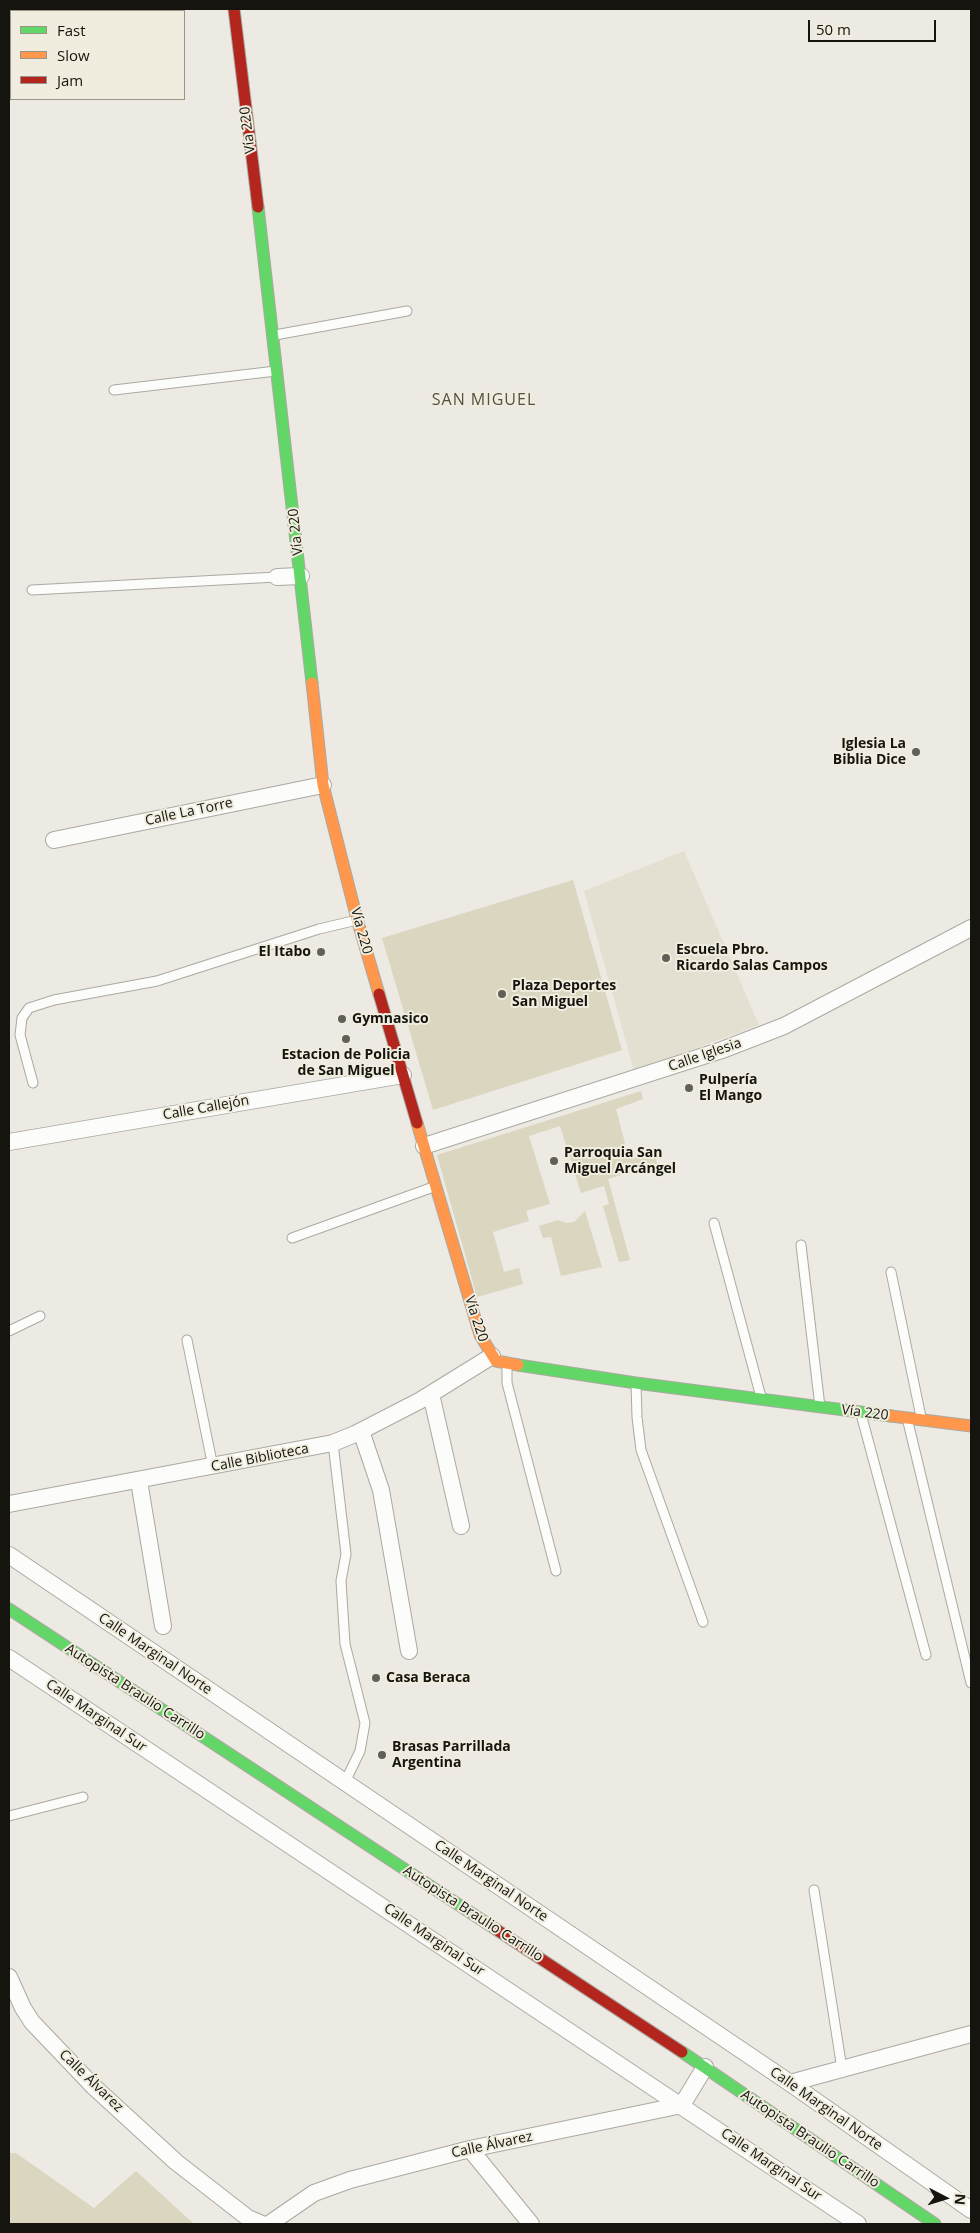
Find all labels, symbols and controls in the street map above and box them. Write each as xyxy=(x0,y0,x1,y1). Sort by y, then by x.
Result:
legend xyxy=(10,10,185,100)
scale bar xyxy=(810,10,938,42)
text: 50 m xyxy=(816,19,851,39)
text: Fast xyxy=(57,20,86,40)
text: Slow xyxy=(57,45,90,65)
text: Jam xyxy=(57,70,83,90)
street label: Vía 220 xyxy=(237,105,259,155)
district label: SAN MIGUEL xyxy=(431,390,537,410)
street label: Vía 220 xyxy=(285,508,307,556)
place label: Iglesia La Biblia Dice xyxy=(833,736,906,769)
marker: Iglesia La Biblia Dice xyxy=(910,746,922,758)
street label: Calle La Torre xyxy=(144,794,234,830)
street label: Vía 220 xyxy=(346,906,376,956)
place label: Escuela Pbro. Ricardo Salas Campos xyxy=(676,942,828,974)
place label: El Itabo xyxy=(259,944,311,960)
marker: El Itabo xyxy=(315,946,327,958)
marker: Escuela Pbro. Ricardo Salas Campos xyxy=(660,952,672,964)
place label: Plaza Deportes San Miguel xyxy=(512,978,616,1010)
marker: Plaza Deportes San Miguel xyxy=(496,988,508,1000)
place label: Gymnasico xyxy=(352,1011,429,1027)
marker: Gymnasico xyxy=(336,1013,348,1025)
marker: Estacion de Policia de San Miguel xyxy=(340,1033,352,1045)
street label: Calle Iglesia xyxy=(666,1035,744,1075)
place label: Estacion de Policia de San Miguel xyxy=(281,1047,411,1080)
place label: Pulpería El Mango xyxy=(699,1072,762,1104)
marker: Pulpería El Mango xyxy=(683,1082,695,1094)
street label: Calle Callejón xyxy=(162,1092,250,1124)
place label: Parroquia San Miguel Arcángel xyxy=(564,1145,676,1178)
marker: Parroquia San Miguel Arcángel xyxy=(548,1155,560,1167)
street label: Vía 220 xyxy=(461,1294,491,1344)
street label: Vía 220 xyxy=(840,1402,890,1424)
street label: Calle Biblioteca xyxy=(210,1440,310,1476)
street label: Calle Marginal Norte xyxy=(95,1610,215,1698)
street label: Autopista Braulio Carrillo xyxy=(62,1640,208,1744)
place label: Casa Beraca xyxy=(386,1670,471,1686)
marker: Casa Beraca xyxy=(370,1672,382,1684)
street label: Calle Marginal Sur xyxy=(42,1676,150,1756)
place label: Brasas Parrillada Argentina xyxy=(392,1739,511,1771)
marker: Brasas Parrillada Argentina xyxy=(376,1749,388,1761)
street label: Calle Marginal Norte xyxy=(431,1837,551,1925)
street label: Autopista Braulio Carrillo xyxy=(400,1862,546,1966)
street label: Calle Marginal Sur xyxy=(380,1900,488,1980)
street label: Calle Álvarez xyxy=(56,2046,126,2116)
street label: Calle Marginal Norte xyxy=(767,2064,885,2154)
street label: Autopista Braulio Carrillo xyxy=(738,2086,882,2192)
street label: Calle Marginal Sur xyxy=(717,2125,825,2205)
street label: Calle Álvarez xyxy=(450,2128,534,2162)
north arrow xyxy=(920,2173,970,2223)
text: N xyxy=(950,2193,970,2206)

